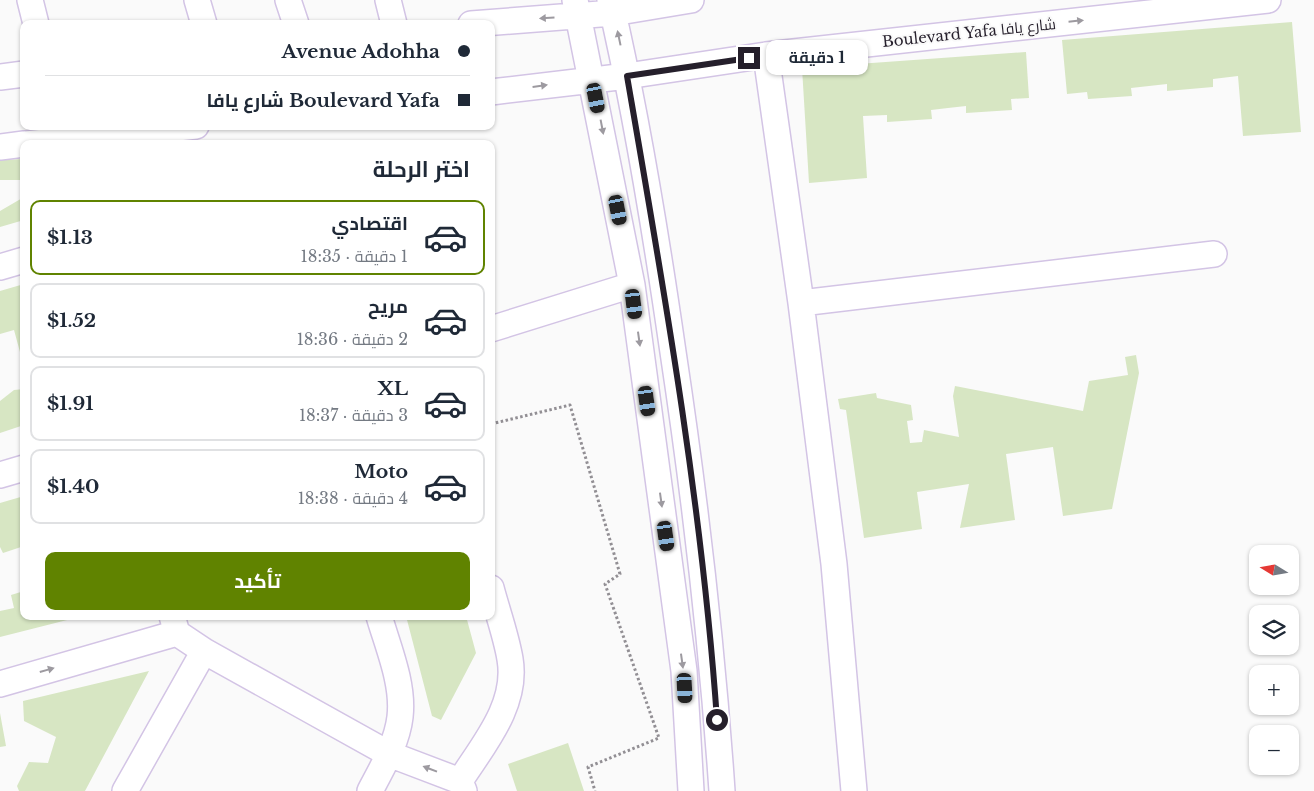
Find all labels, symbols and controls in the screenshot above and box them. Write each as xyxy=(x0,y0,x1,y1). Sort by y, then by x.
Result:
street label: Boulevard Yafa شارع يافا xyxy=(881,14,1057,53)
one-way arrow xyxy=(539,15,555,23)
one-way arrow xyxy=(1068,17,1084,25)
one-way arrow xyxy=(615,31,623,46)
text: Avenue Adohha xyxy=(282,40,440,63)
callout: 1 دقيقة xyxy=(766,40,869,76)
route end xyxy=(738,47,760,69)
text: 1 دقيقة xyxy=(789,47,845,67)
one-way arrow xyxy=(532,82,548,90)
car xyxy=(585,82,606,114)
text: Boulevard Yafa شارع يافا xyxy=(206,89,440,112)
one-way arrow xyxy=(598,119,606,135)
text: اختر الرحلة xyxy=(373,156,470,183)
car xyxy=(607,194,628,226)
text: اقتصادي xyxy=(332,212,408,235)
icon: car xyxy=(423,215,468,260)
text: $1.13 xyxy=(47,226,93,249)
text: 1 دقيقة · 18:35 xyxy=(301,246,408,266)
car xyxy=(624,288,643,320)
text: مريح xyxy=(368,295,408,318)
icon: car xyxy=(423,298,468,343)
text: $1.52 xyxy=(47,309,96,332)
text: 2 دقيقة · 18:36 xyxy=(297,329,408,349)
one-way arrow xyxy=(635,331,643,347)
text: XL xyxy=(378,377,408,400)
icon: car xyxy=(423,381,468,426)
car xyxy=(637,385,656,417)
text: $1.91 xyxy=(47,392,94,415)
text: 3 دقيقة · 18:37 xyxy=(299,405,408,425)
text: Moto xyxy=(354,460,408,483)
icon: car xyxy=(423,464,468,509)
text: $1.40 xyxy=(47,475,99,498)
text: 4 دقيقة · 18:38 xyxy=(298,488,408,508)
one-way arrow xyxy=(657,492,665,508)
car xyxy=(656,520,675,552)
north arrow xyxy=(1249,545,1299,595)
map controls xyxy=(1249,545,1299,775)
button: تأكيد xyxy=(45,552,470,610)
button: layers xyxy=(1249,605,1299,655)
one-way arrow xyxy=(678,653,686,669)
button: + xyxy=(1249,665,1299,715)
one-way arrow xyxy=(39,666,54,674)
car xyxy=(676,673,693,703)
route start xyxy=(706,709,728,731)
button: − xyxy=(1249,725,1299,775)
one-way arrow xyxy=(422,765,437,773)

